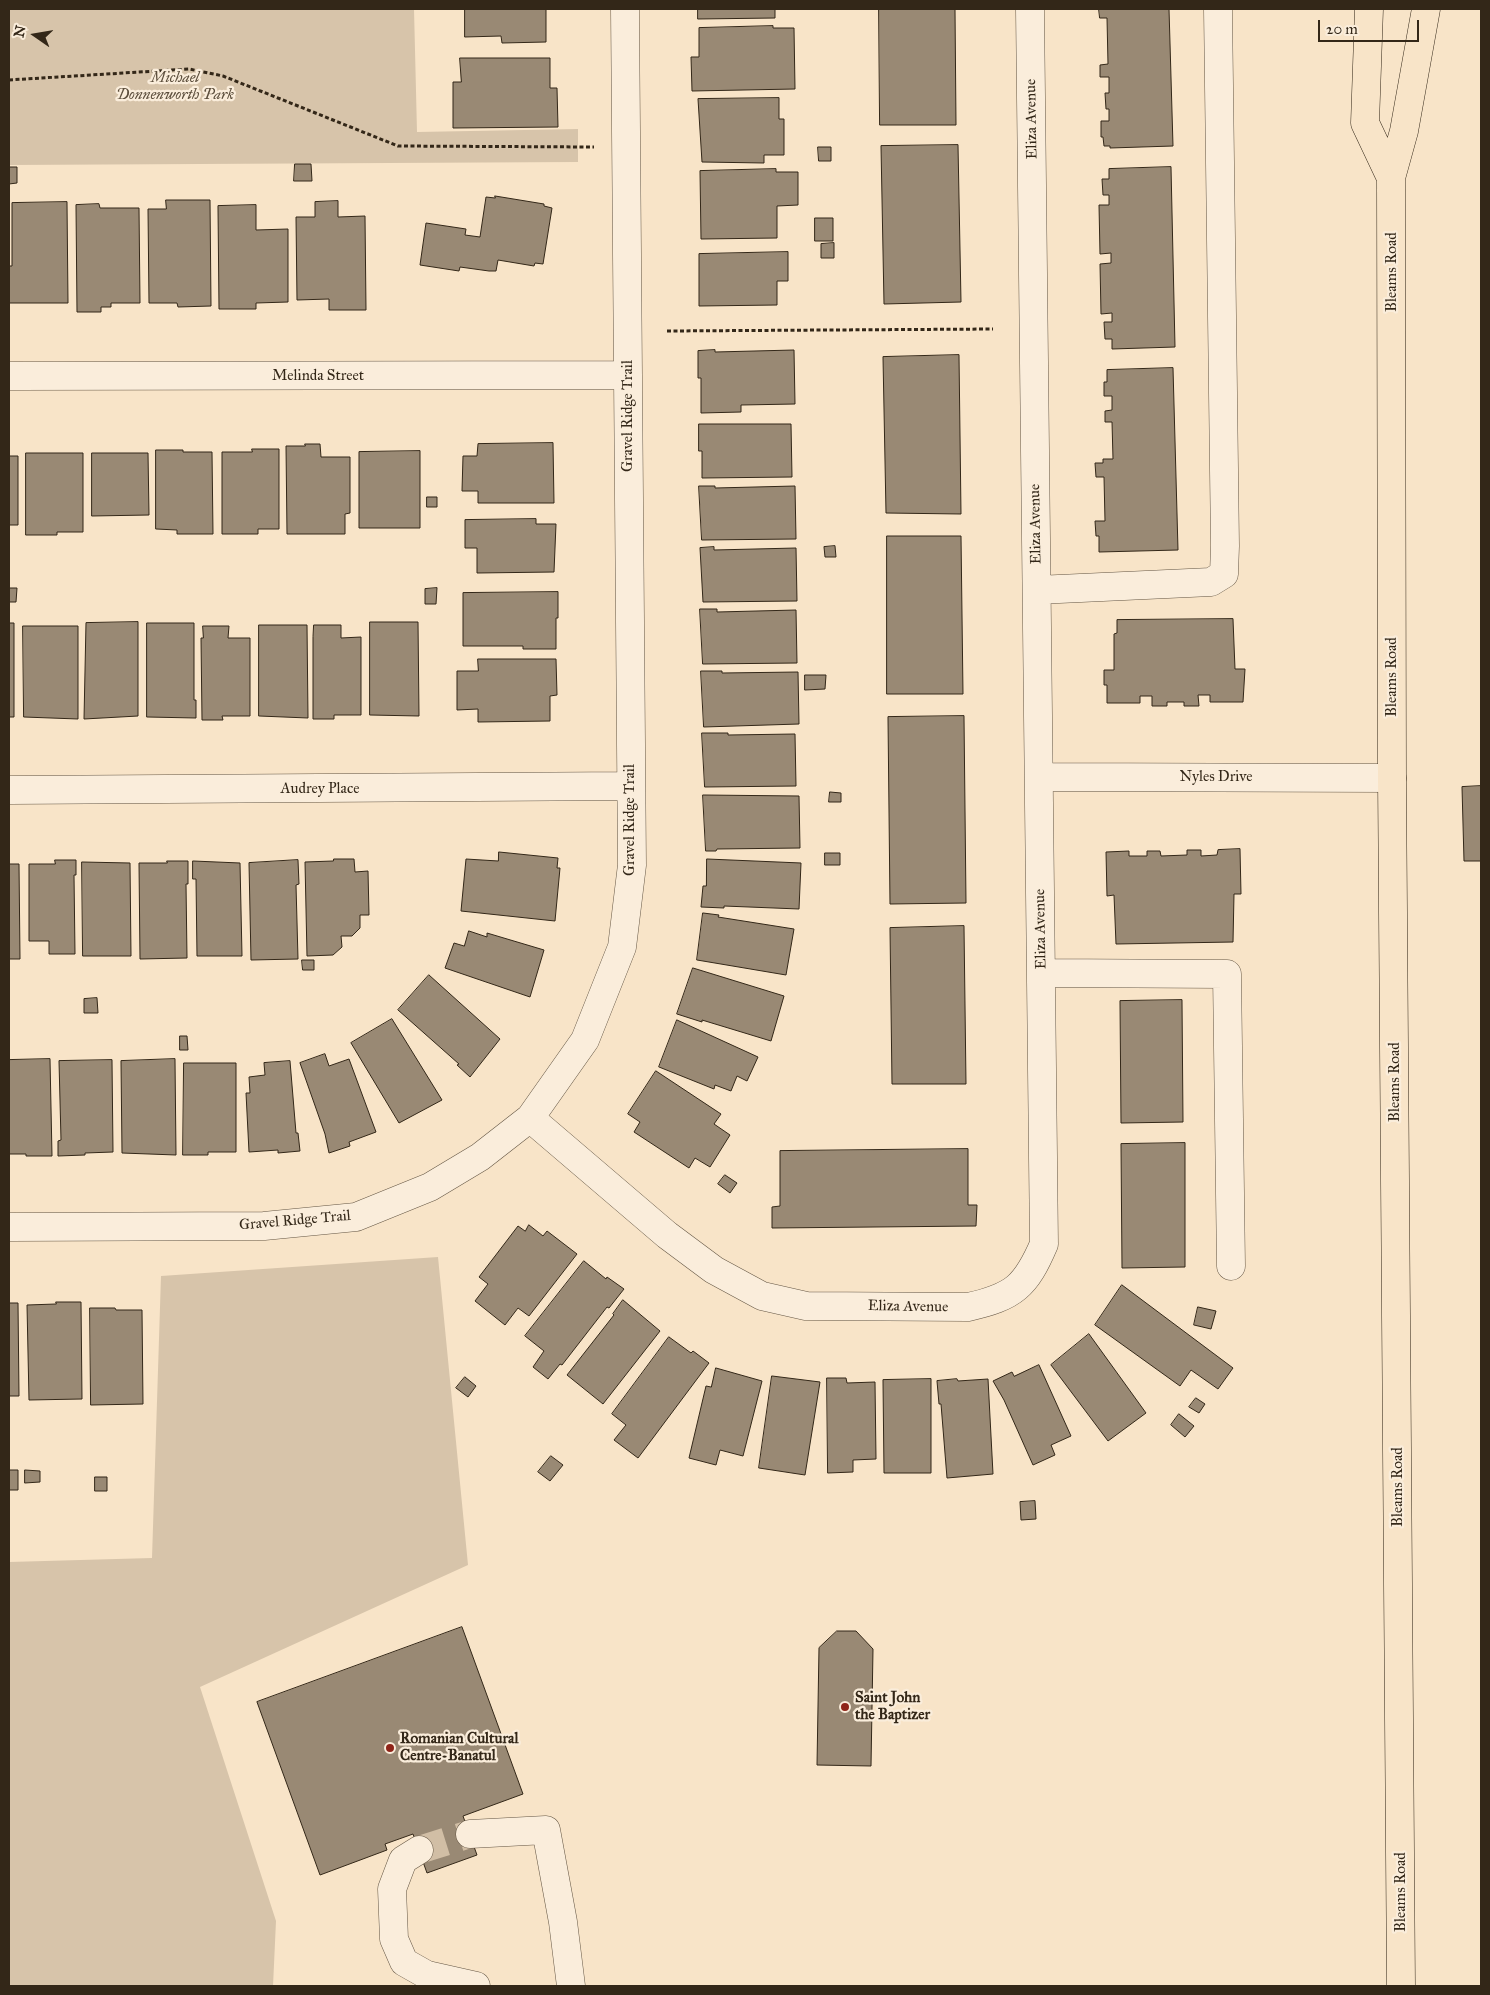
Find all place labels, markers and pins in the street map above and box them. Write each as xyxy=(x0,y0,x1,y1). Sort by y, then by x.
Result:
place label: Saint John the Baptizer xyxy=(855,1689,930,1724)
marker: Saint John the Baptizer xyxy=(839,1701,851,1713)
place label: Romanian Cultural Centre-Banatul xyxy=(400,1730,518,1765)
marker: Romanian Cultural Centre-Banatul xyxy=(384,1742,396,1754)

